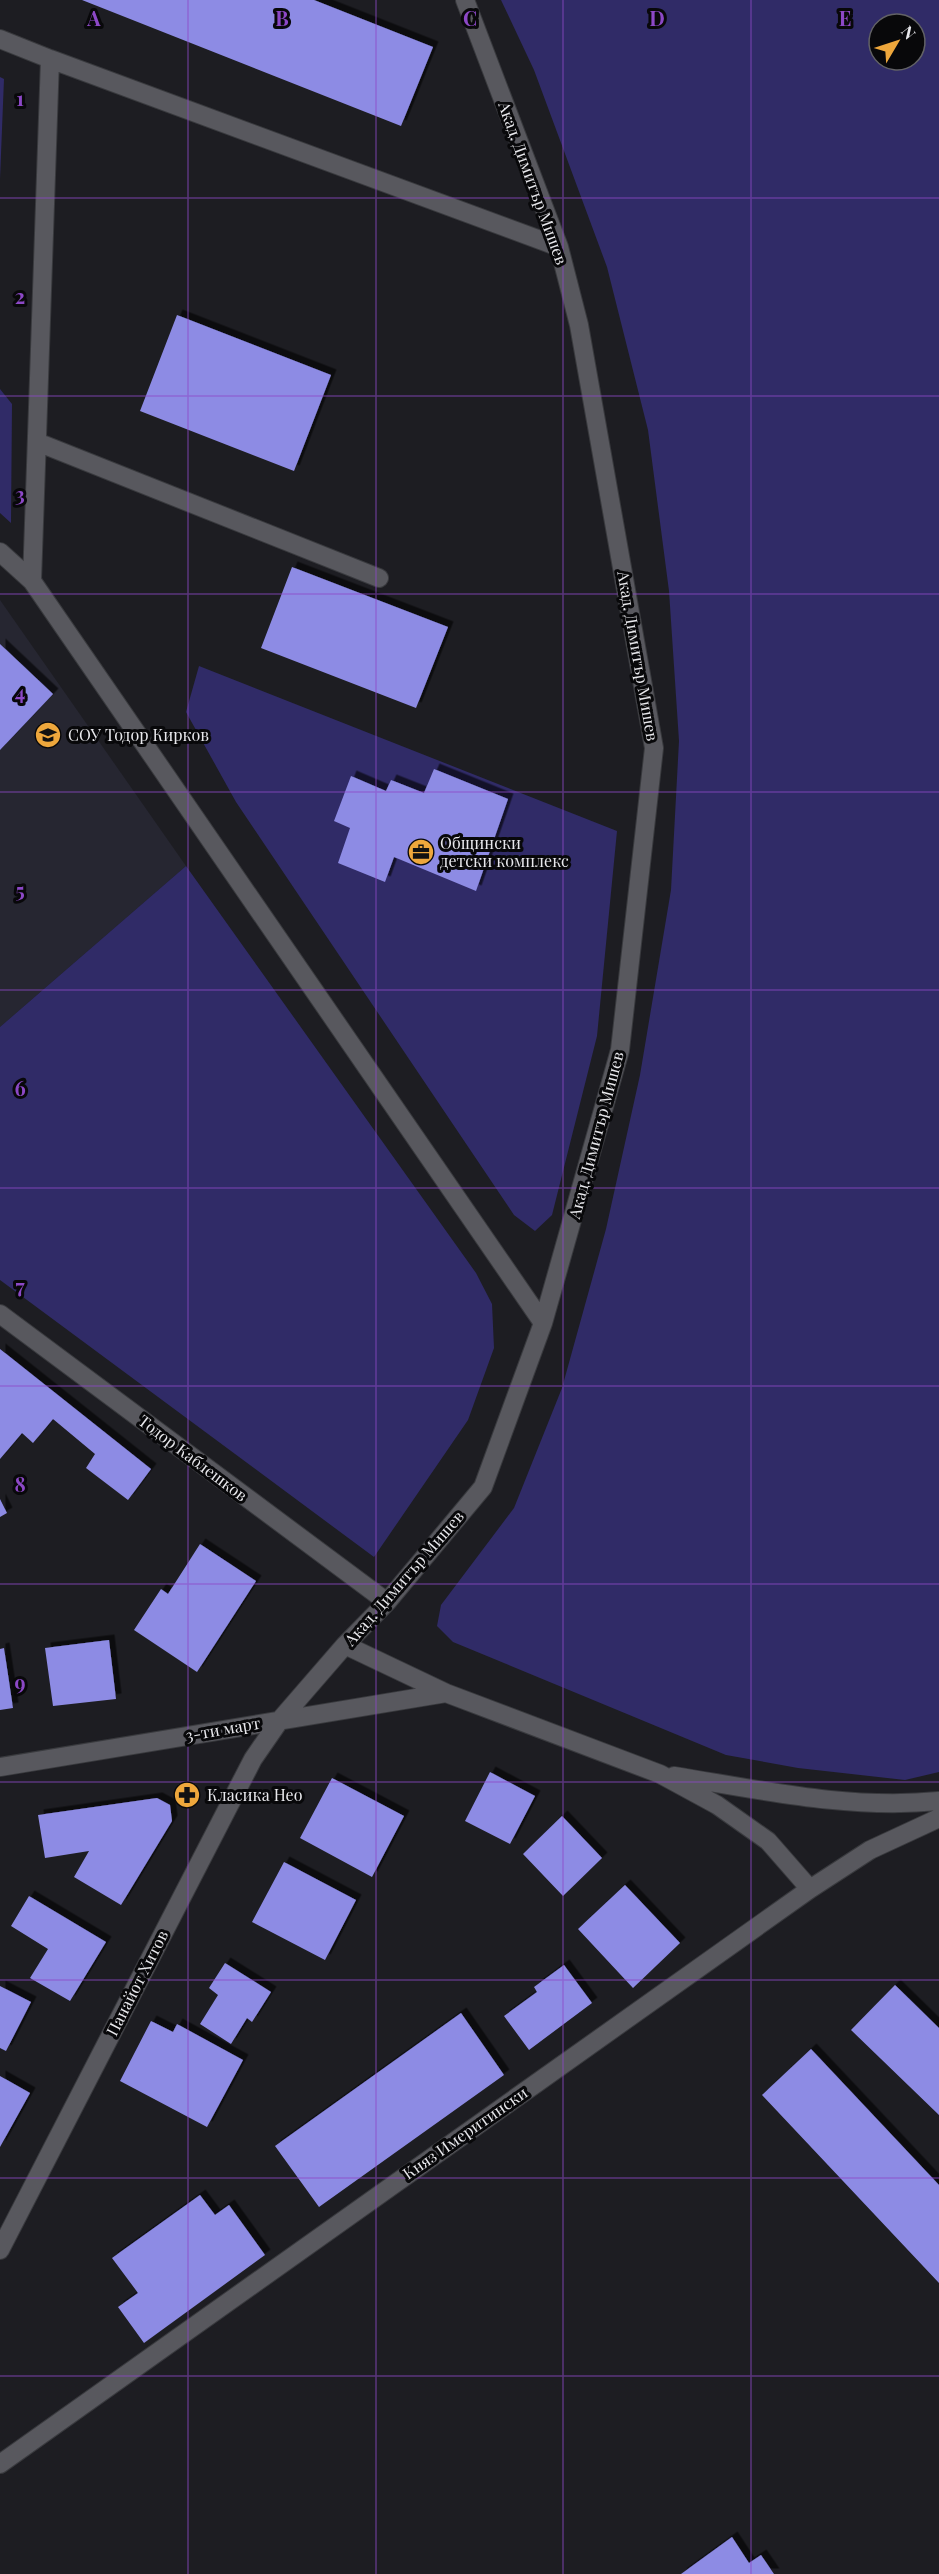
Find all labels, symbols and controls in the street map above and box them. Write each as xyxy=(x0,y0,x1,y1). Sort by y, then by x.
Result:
text: A xyxy=(86,4,101,31)
text: B xyxy=(275,4,289,31)
text: C xyxy=(463,4,477,31)
text: D xyxy=(649,4,665,31)
text: E xyxy=(839,4,851,31)
north arrow xyxy=(867,12,927,72)
text: N xyxy=(897,21,921,44)
text: 1 xyxy=(16,84,24,111)
street label: Акад. Димитър Мишев xyxy=(494,97,573,268)
text: 2 xyxy=(15,282,25,309)
text: 3 xyxy=(15,480,25,507)
street label: Акад. Димитър Мишев xyxy=(613,568,664,743)
text: 4 xyxy=(15,678,25,705)
school or university icon: СОУ Тодор Кирков xyxy=(33,720,63,750)
place label: СОУ Тодор Кирков xyxy=(68,724,209,745)
place label: Общински детски комплекс xyxy=(440,832,569,871)
office icon: Общински детски комплекс xyxy=(406,837,436,867)
text: 5 xyxy=(15,876,25,903)
street label: Акад. Димитър Мишев xyxy=(563,1049,628,1222)
text: 6 xyxy=(14,1074,26,1101)
text: 7 xyxy=(15,1272,25,1299)
street label: Тодор Каблешков xyxy=(135,1410,252,1506)
text: 8 xyxy=(14,1470,26,1497)
street label: Акад. Димитър Мишев xyxy=(339,1506,468,1650)
text: 9 xyxy=(14,1668,26,1695)
street label: 3-ти март xyxy=(184,1712,262,1745)
pharmacy icon: Класика Нео xyxy=(172,1780,202,1810)
place label: Класика Нео xyxy=(207,1784,303,1805)
street label: Панайот Хитов xyxy=(101,1926,172,2039)
street label: Княз Имеритински xyxy=(398,2082,531,2183)

